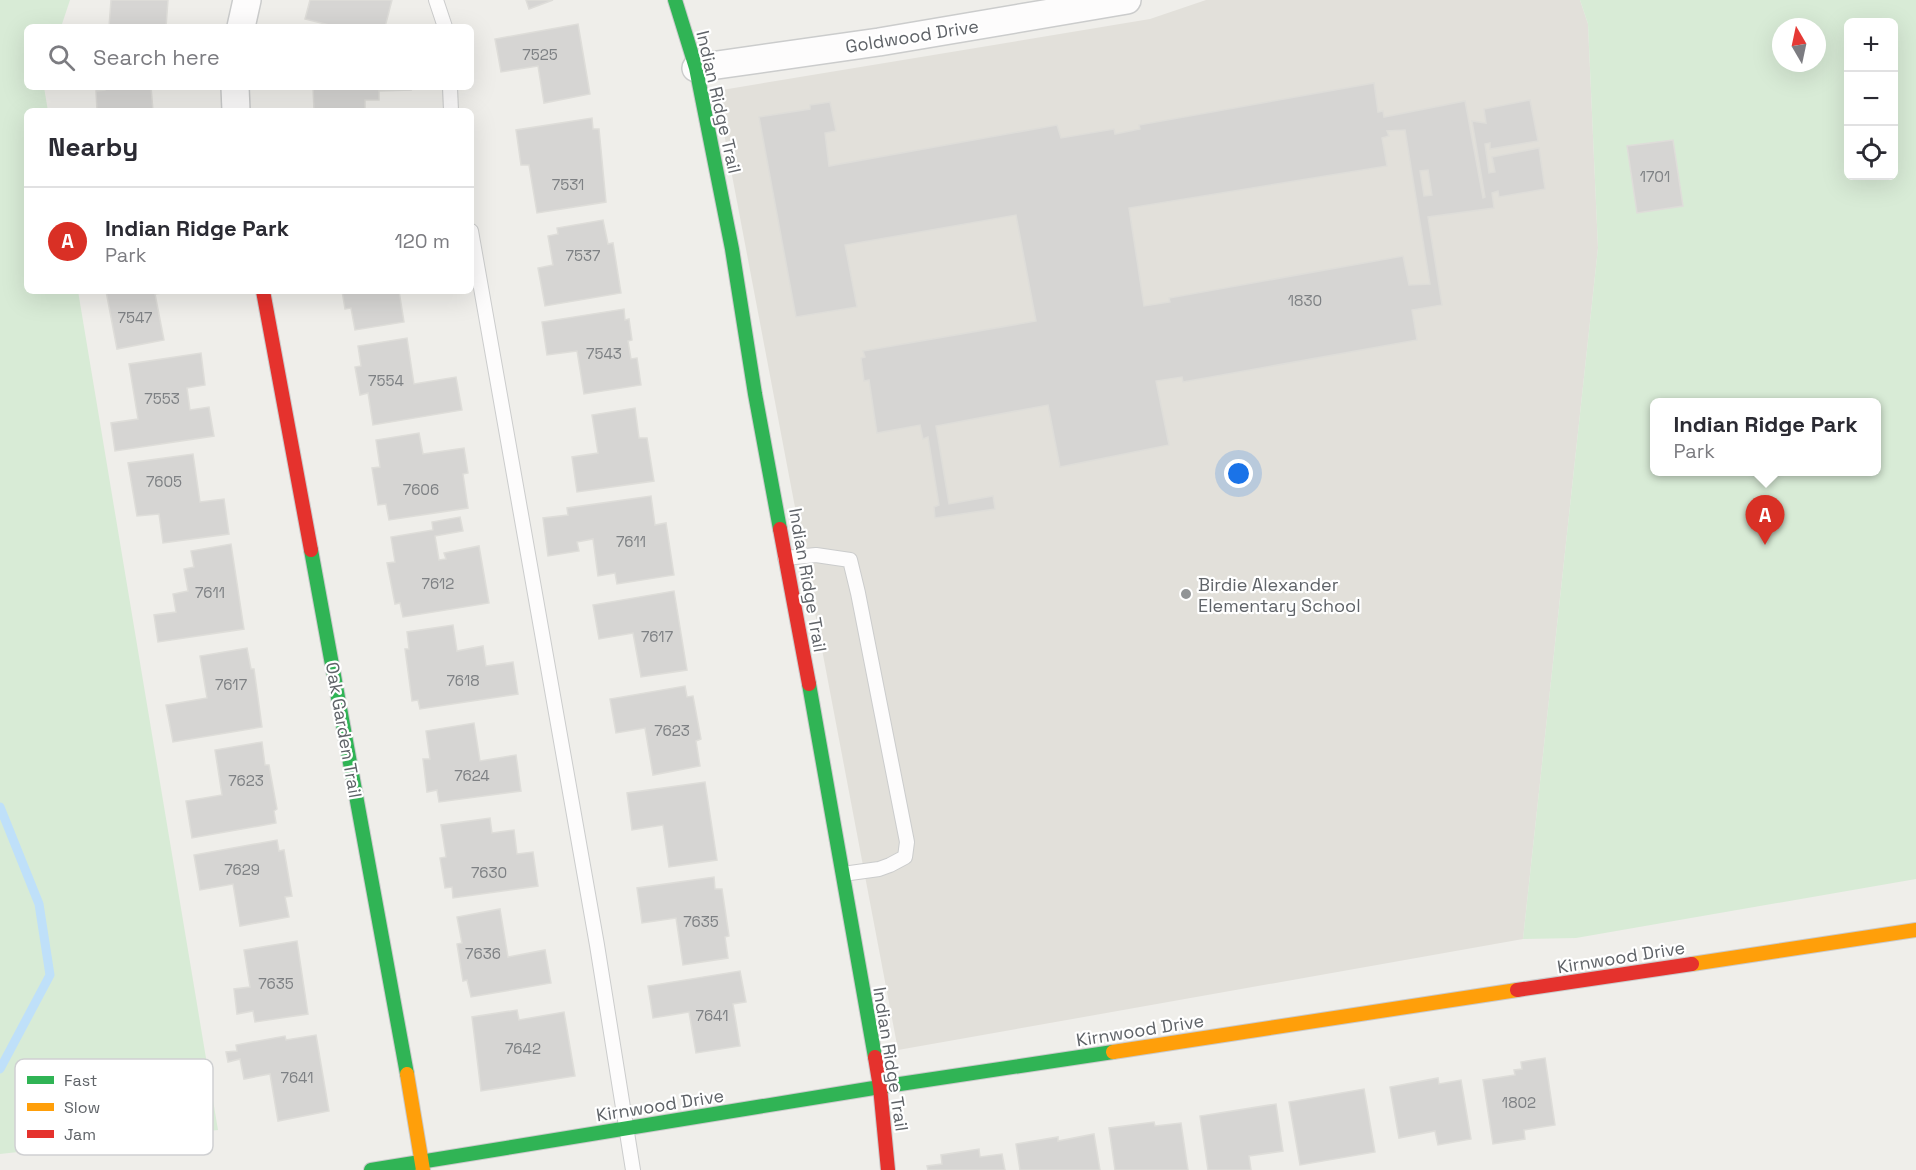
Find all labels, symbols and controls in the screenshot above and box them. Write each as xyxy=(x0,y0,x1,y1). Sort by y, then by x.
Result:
street label: Goldwood Drive xyxy=(844,14,980,58)
north arrow xyxy=(1772,18,1826,72)
map controls xyxy=(1844,18,1898,180)
button: + xyxy=(1844,18,1898,72)
search box xyxy=(24,24,474,90)
street label: Indian Ridge Trail xyxy=(691,28,747,176)
icon: search xyxy=(45,41,78,74)
text: Search here xyxy=(93,43,220,71)
house number: 7525 xyxy=(522,45,558,64)
button: − xyxy=(1844,72,1898,126)
button: locate xyxy=(1844,126,1898,180)
text: Nearby xyxy=(48,130,138,164)
house number: 1701 xyxy=(1640,167,1670,186)
house number: 7531 xyxy=(552,175,584,194)
text: Indian Ridge Park xyxy=(105,214,289,242)
text: A xyxy=(61,228,74,254)
text: 120 m xyxy=(394,228,450,254)
text: Park xyxy=(105,242,147,268)
house number: 7537 xyxy=(566,246,600,265)
house number: 1830 xyxy=(1288,291,1322,310)
house number: 7547 xyxy=(118,308,152,327)
house number: 7543 xyxy=(586,344,622,363)
house number: 7554 xyxy=(368,371,404,390)
house number: 7553 xyxy=(144,389,180,408)
popup xyxy=(1650,398,1881,476)
text: Indian Ridge Park xyxy=(1673,410,1858,438)
text: Park xyxy=(1673,438,1715,464)
your location xyxy=(1224,459,1253,488)
house number: 7605 xyxy=(146,472,182,491)
house number: 7606 xyxy=(403,480,439,499)
pin: A xyxy=(1746,496,1784,545)
street label: Indian Ridge Trail xyxy=(784,506,832,654)
house number: 7611 xyxy=(616,532,646,551)
place label: Birdie Alexander Elementary School xyxy=(1198,573,1361,617)
house number: 7612 xyxy=(422,574,454,593)
house number: 7611 xyxy=(195,583,225,602)
marker: Birdie Alexander Elementary School xyxy=(1179,587,1193,601)
house number: 7617 xyxy=(641,627,673,646)
street label: Oak Garden Trail xyxy=(321,660,367,800)
house number: 7618 xyxy=(446,671,480,690)
house number: 7617 xyxy=(215,675,247,694)
house number: 7623 xyxy=(654,721,690,740)
house number: 7624 xyxy=(454,766,490,785)
house number: 7623 xyxy=(228,771,264,790)
house number: 7629 xyxy=(224,860,260,879)
house number: 7630 xyxy=(471,863,507,882)
house number: 7635 xyxy=(683,912,719,931)
street label: Kirnwood Drive xyxy=(1556,936,1686,978)
house number: 7636 xyxy=(465,944,501,963)
house number: 7635 xyxy=(258,974,294,993)
street label: Indian Ridge Trail xyxy=(868,985,914,1133)
house number: 7641 xyxy=(696,1006,728,1025)
street label: Kirnwood Drive xyxy=(1075,1009,1205,1051)
house number: 7642 xyxy=(505,1039,541,1058)
legend xyxy=(15,1059,213,1155)
house number: 7641 xyxy=(281,1068,313,1087)
text: Fast xyxy=(64,1070,97,1091)
street label: Kirnwood Drive xyxy=(595,1084,725,1126)
house number: 1802 xyxy=(1502,1093,1536,1112)
text: Slow xyxy=(64,1097,100,1118)
text: Jam xyxy=(64,1124,96,1145)

